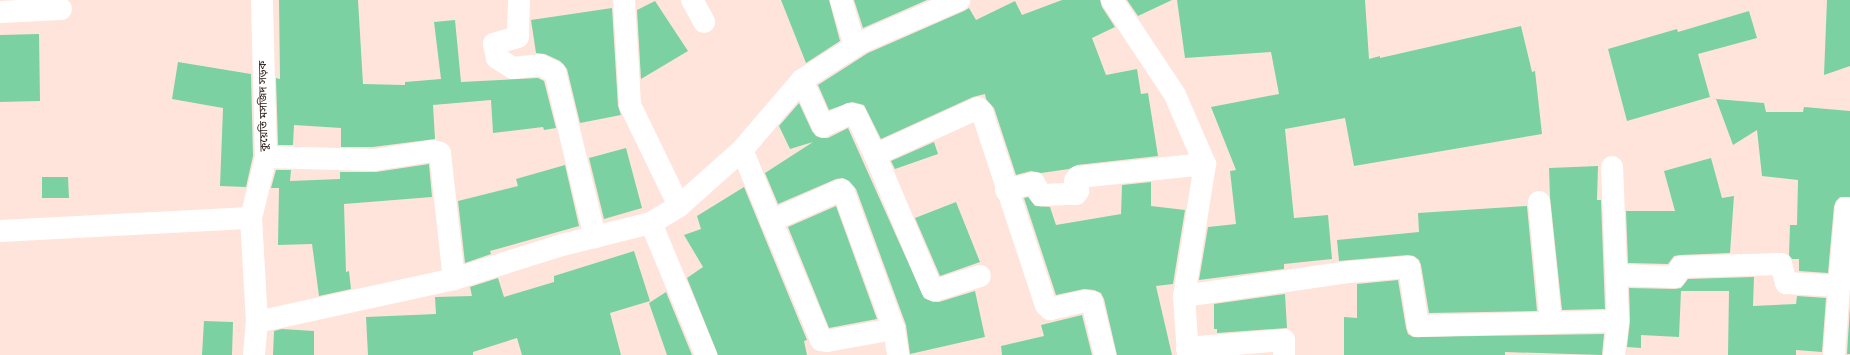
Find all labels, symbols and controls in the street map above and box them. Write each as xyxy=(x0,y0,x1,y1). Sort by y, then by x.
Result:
street label: কুয়েতি মসজিদ সড়ক xyxy=(257,60,271,152)

